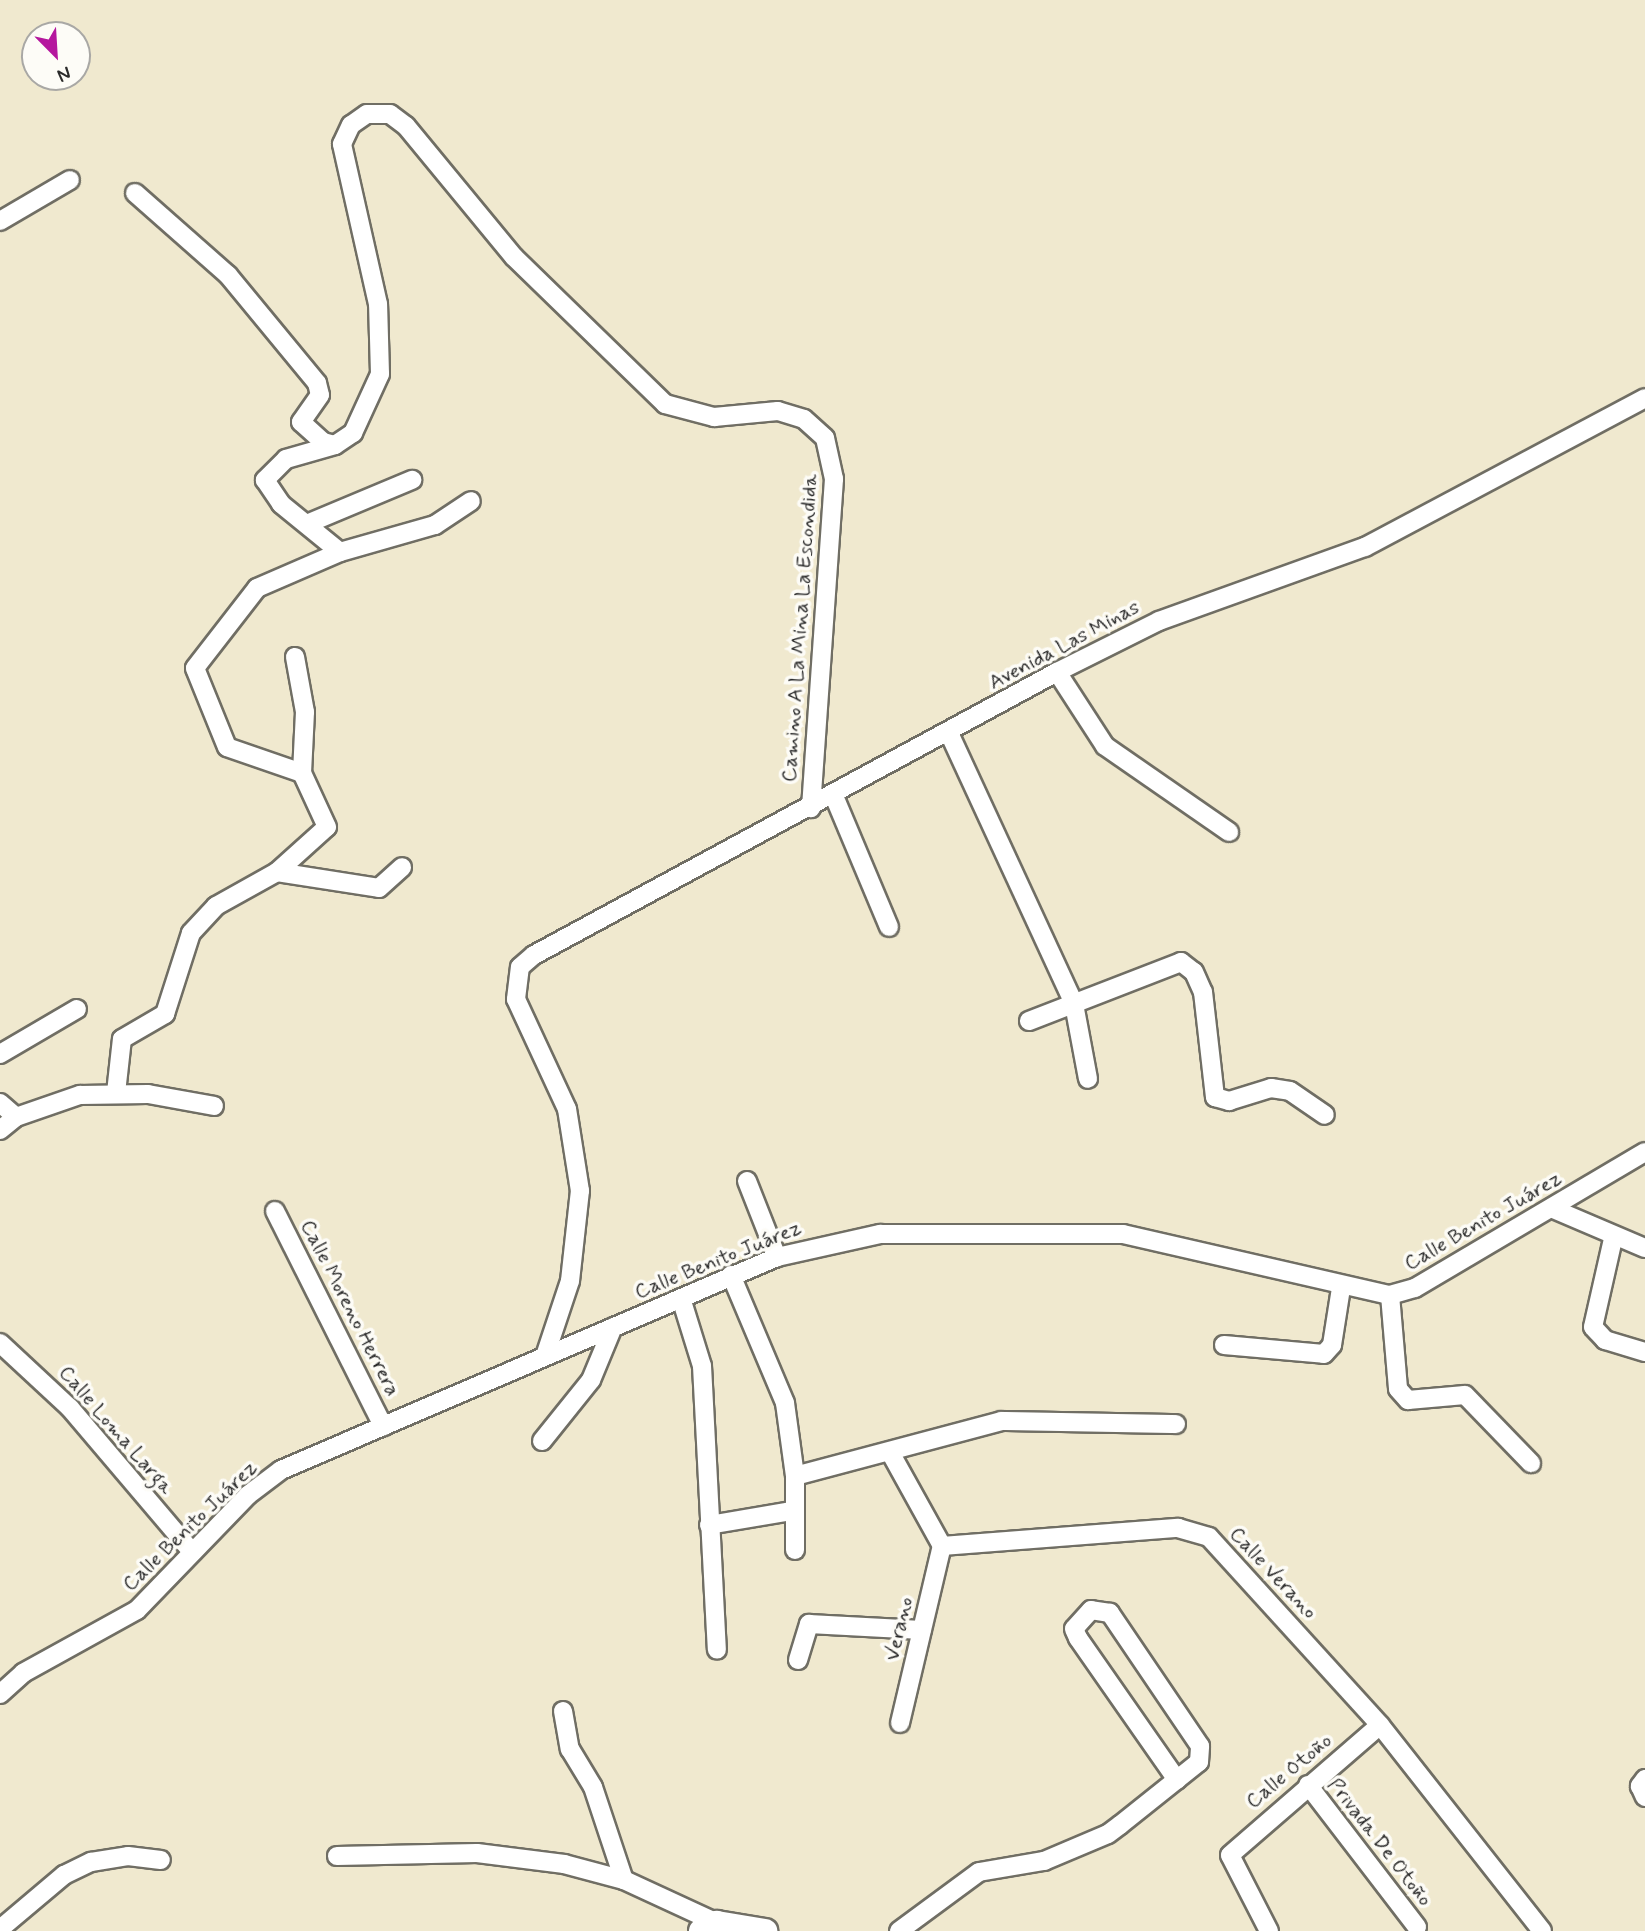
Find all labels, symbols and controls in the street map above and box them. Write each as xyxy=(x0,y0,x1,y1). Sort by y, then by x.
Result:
north arrow xyxy=(21,21,91,91)
text: N xyxy=(53,60,75,88)
street label: Camino A La Mina La Escondida xyxy=(777,477,823,779)
street label: Avenida Las Minas xyxy=(984,594,1144,696)
street label: Calle Benito Juárez xyxy=(1401,1166,1565,1276)
street label: Calle Moreno Herrera xyxy=(294,1214,406,1402)
street label: Calle Benito Juárez xyxy=(632,1215,804,1305)
street label: Calle Loma Larga xyxy=(53,1361,179,1499)
street label: Calle Benito Juárez xyxy=(118,1456,262,1596)
street label: Calle Verano xyxy=(1224,1522,1322,1624)
street label: Verano xyxy=(879,1595,919,1663)
street label: Calle Otoño xyxy=(1241,1728,1337,1814)
street label: Privada De Otoño xyxy=(1322,1773,1438,1911)

